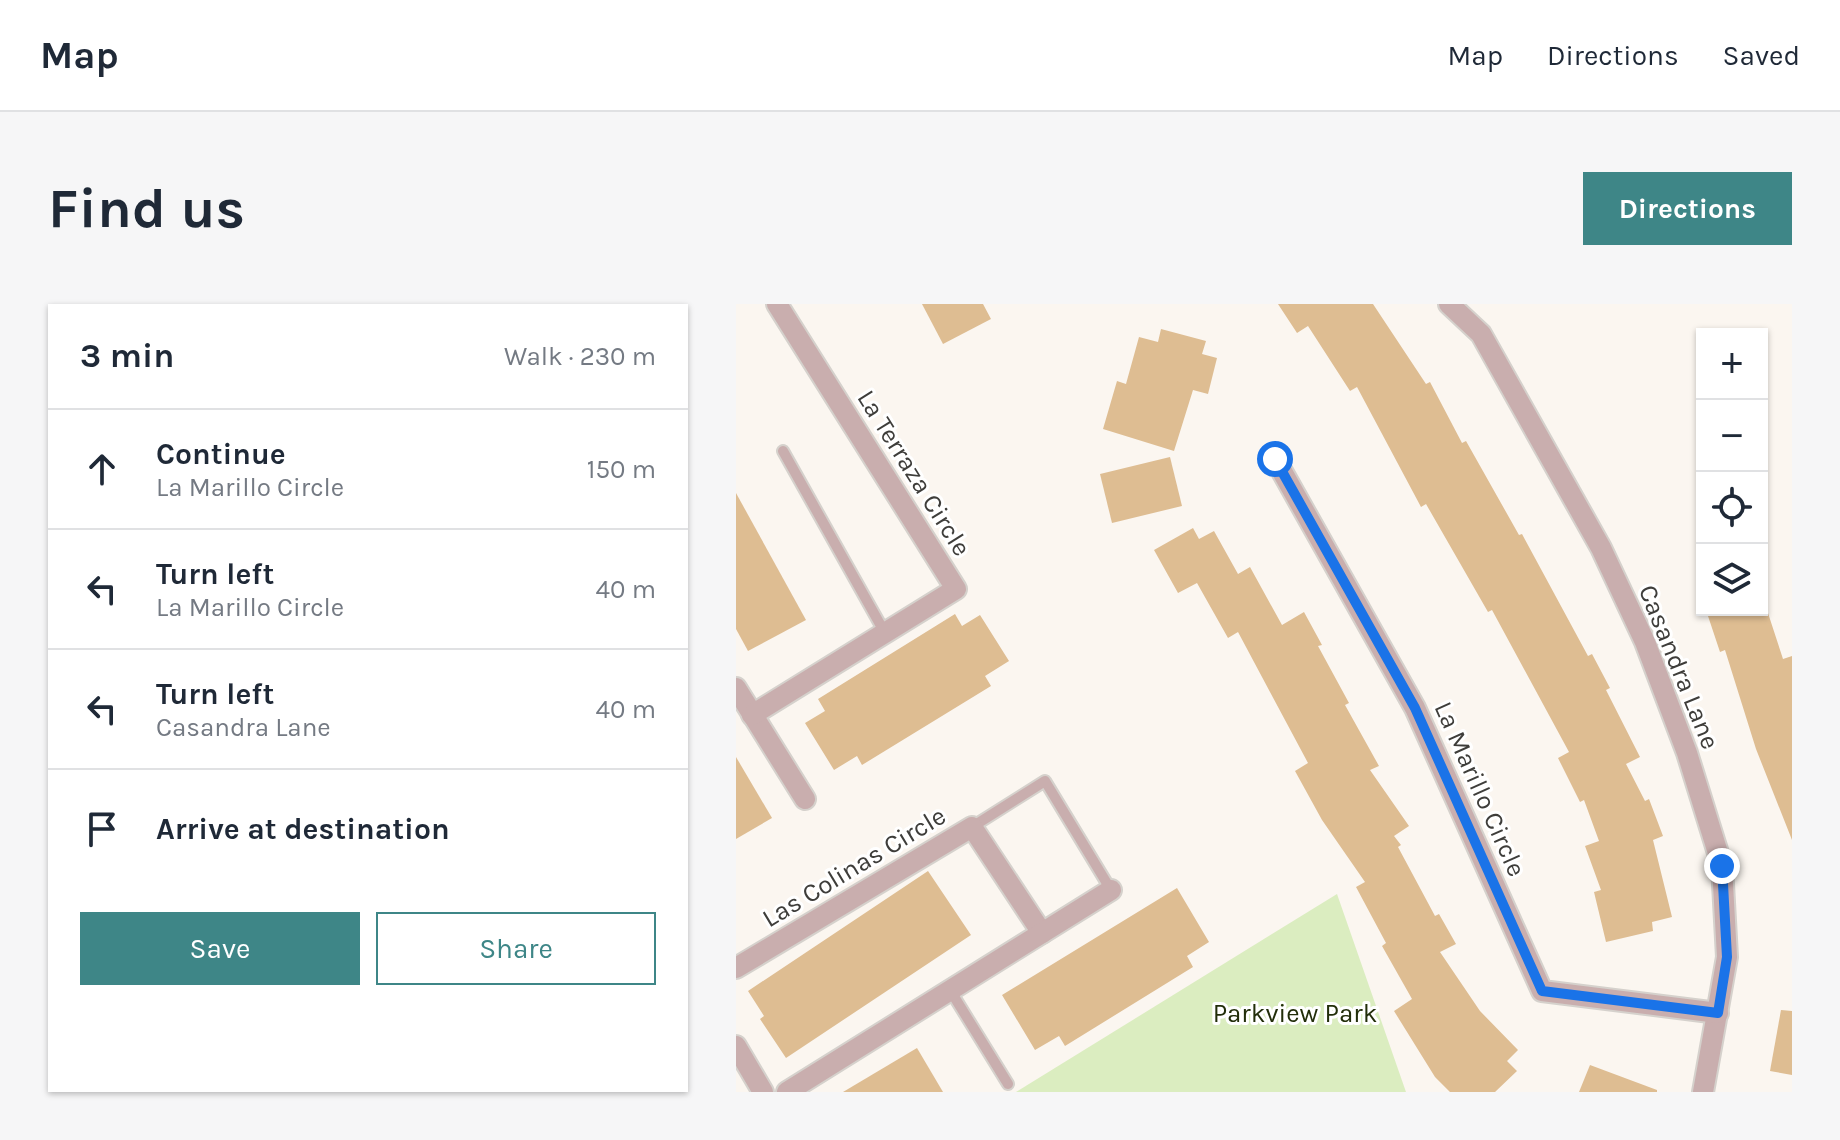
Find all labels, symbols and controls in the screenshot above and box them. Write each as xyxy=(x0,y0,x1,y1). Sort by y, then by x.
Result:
text: Map xyxy=(40,33,119,78)
text: Map xyxy=(1448,39,1503,72)
text: Directions xyxy=(1547,39,1679,72)
text: Saved xyxy=(1723,39,1800,72)
button: Directions xyxy=(1583,172,1792,245)
text: Find us xyxy=(48,176,245,241)
map controls xyxy=(1696,328,1768,616)
button: + xyxy=(1696,328,1768,400)
text: 3 min xyxy=(80,336,174,376)
text: Walk · 230 m xyxy=(504,341,656,372)
street label: La Terraza Circle xyxy=(850,384,978,562)
button: − xyxy=(1696,400,1768,472)
text: Continue xyxy=(156,436,286,472)
route start xyxy=(1257,441,1293,477)
icon: ahead xyxy=(80,447,124,491)
text: 150 m xyxy=(587,454,656,485)
text: La Marillo Circle xyxy=(156,472,344,503)
button: locate xyxy=(1696,472,1768,544)
button: layers xyxy=(1696,544,1768,616)
text: Turn left xyxy=(156,556,274,592)
icon: left xyxy=(80,567,124,611)
text: 40 m xyxy=(596,574,656,605)
street label: Casandra Lane xyxy=(1632,580,1726,754)
text: La Marillo Circle xyxy=(156,592,344,623)
text: Turn left xyxy=(156,676,274,712)
icon: left xyxy=(80,687,124,731)
text: 40 m xyxy=(596,694,656,725)
street label: La Marillo Circle xyxy=(1428,697,1532,881)
text: Casandra Lane xyxy=(156,712,331,743)
street label: Las Colinas Circle xyxy=(757,800,951,934)
icon: arrive xyxy=(80,807,124,851)
text: Arrive at destination xyxy=(156,811,450,847)
route end xyxy=(1704,848,1740,884)
button: Save xyxy=(80,912,360,985)
button: Share xyxy=(376,912,656,985)
park label: Parkview Park xyxy=(1213,998,1377,1029)

